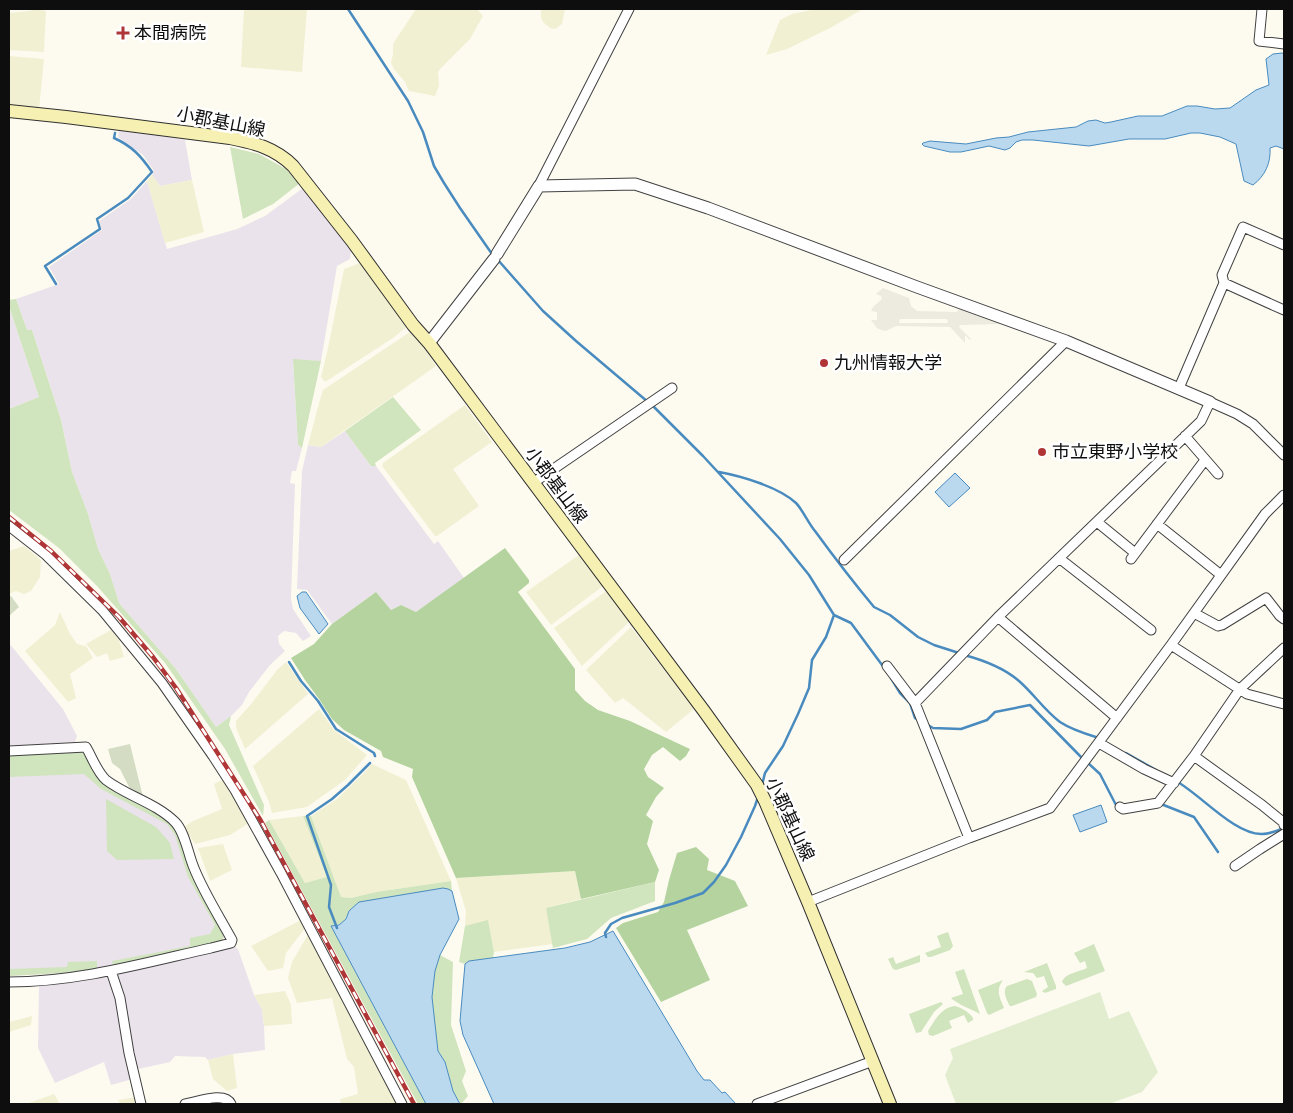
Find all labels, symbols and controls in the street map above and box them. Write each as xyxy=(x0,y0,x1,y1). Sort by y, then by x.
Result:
place label: 本間病院 xyxy=(134,20,206,47)
marker: 本間病院 xyxy=(116,26,130,40)
street label: 小郡基山線 xyxy=(174,101,268,144)
place label: 九州情報大学 xyxy=(834,350,942,377)
marker: 九州情報大学 xyxy=(818,357,830,369)
place label: 市立東野小学校 xyxy=(1052,439,1178,466)
street label: 小郡基山線 xyxy=(518,441,593,529)
marker: 市立東野小学校 xyxy=(1036,446,1048,458)
street label: 小郡基山線 xyxy=(758,773,821,866)

